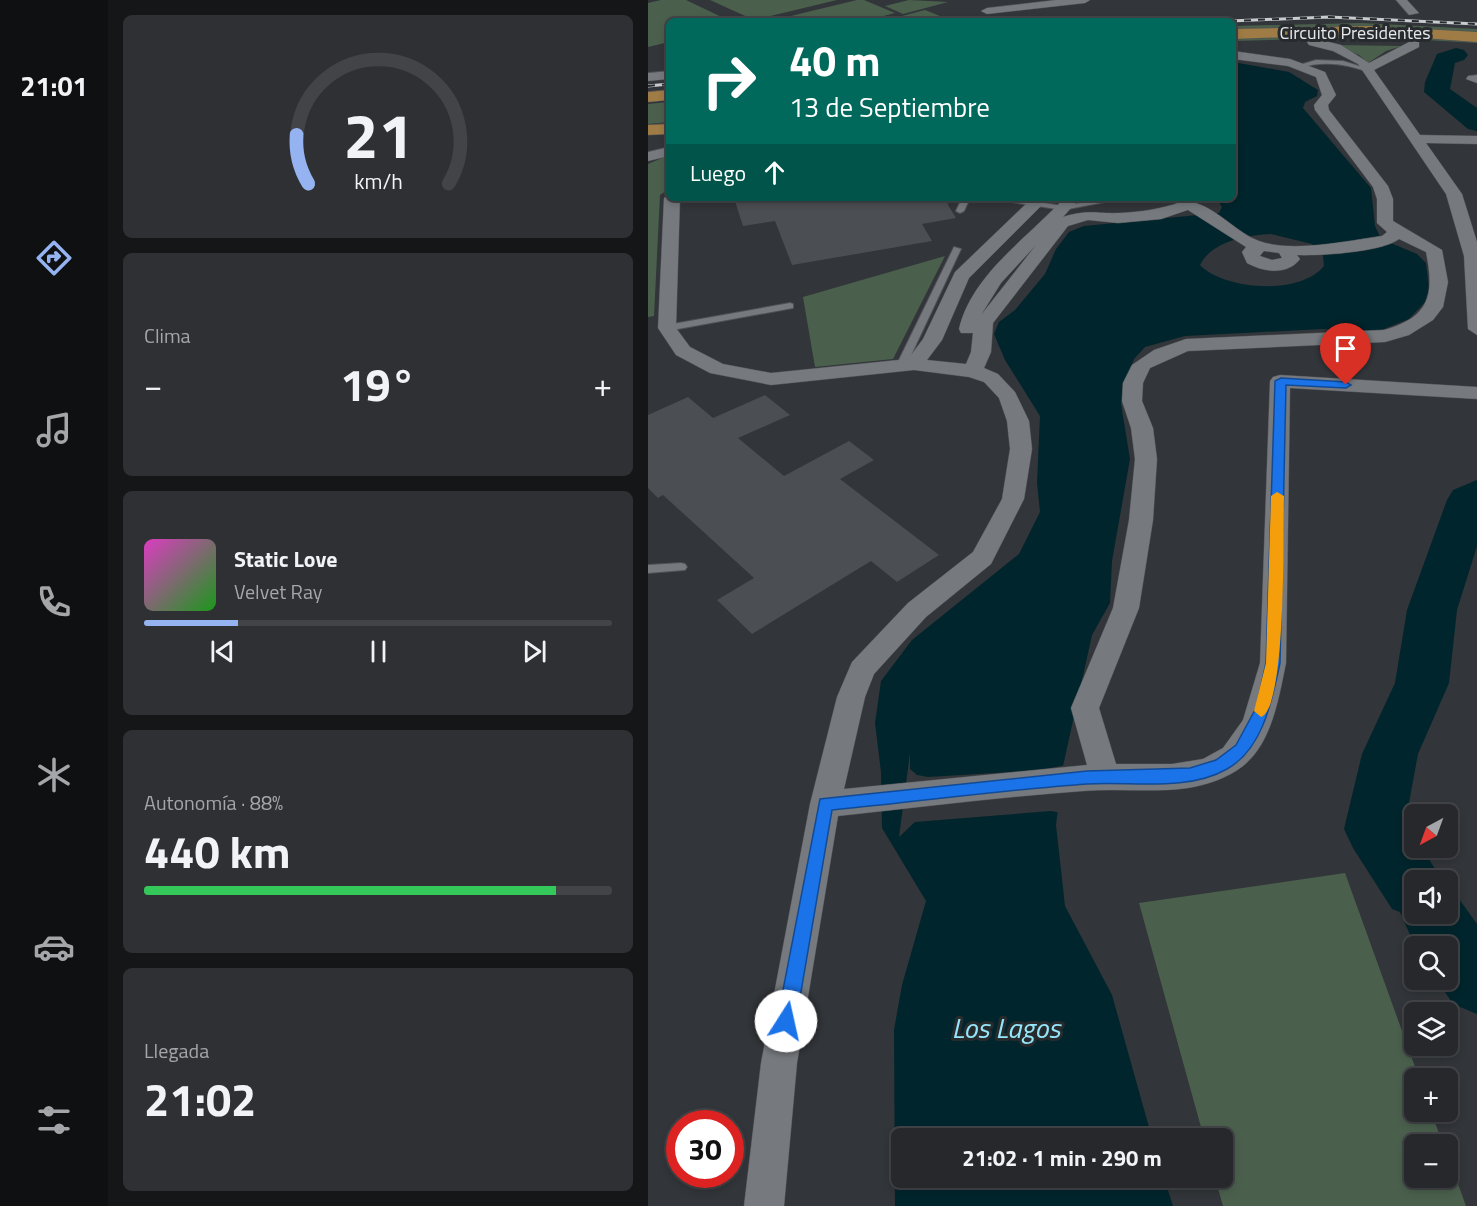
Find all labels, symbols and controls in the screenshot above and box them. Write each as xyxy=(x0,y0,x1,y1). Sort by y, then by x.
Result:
street label: Circuito Presidentes xyxy=(1279,19,1431,46)
text: 40 m xyxy=(789,28,881,92)
icon: right xyxy=(690,42,768,120)
text: 21:01 xyxy=(20,65,88,106)
text: 13 de Septiembre xyxy=(789,86,990,127)
text: 21 xyxy=(343,87,413,182)
text: Luego xyxy=(690,156,746,190)
icon: ahead xyxy=(758,156,791,189)
text: km/h xyxy=(354,165,402,197)
icon: directions xyxy=(33,237,75,279)
text: Clima xyxy=(144,320,191,351)
pin xyxy=(1320,323,1371,385)
icon: arrive xyxy=(1329,332,1362,365)
text: 19° xyxy=(340,350,416,418)
text: − xyxy=(144,360,162,410)
text: + xyxy=(594,360,612,410)
icon: music xyxy=(33,409,75,451)
text: Static Love xyxy=(234,542,337,576)
text: Velvet Ray xyxy=(234,576,323,607)
icon: phone xyxy=(33,581,75,623)
icon: previous xyxy=(206,635,239,668)
icon: pause xyxy=(362,635,395,668)
icon: next xyxy=(518,635,551,668)
icon: climate xyxy=(33,754,75,796)
text: Autonomía · 88% xyxy=(144,787,283,818)
north arrow xyxy=(1404,804,1458,858)
map controls xyxy=(1404,804,1458,1188)
text: 440 km xyxy=(144,817,290,885)
button: sound xyxy=(1404,870,1458,924)
icon: car xyxy=(33,926,75,968)
button: search xyxy=(1404,936,1458,990)
position arrow xyxy=(754,989,818,1053)
button: layers xyxy=(1404,1002,1458,1056)
water label: Los Lagos xyxy=(952,1006,1062,1049)
text: Llegada xyxy=(144,1035,209,1066)
text: 21:02 xyxy=(144,1065,256,1133)
button: + xyxy=(1404,1068,1458,1122)
icon: filters xyxy=(33,1099,75,1141)
speed limit sign: 30 xyxy=(666,1110,744,1188)
button: − xyxy=(1404,1134,1458,1188)
text: 21:02 · 1 min · 290 m xyxy=(962,1141,1162,1175)

